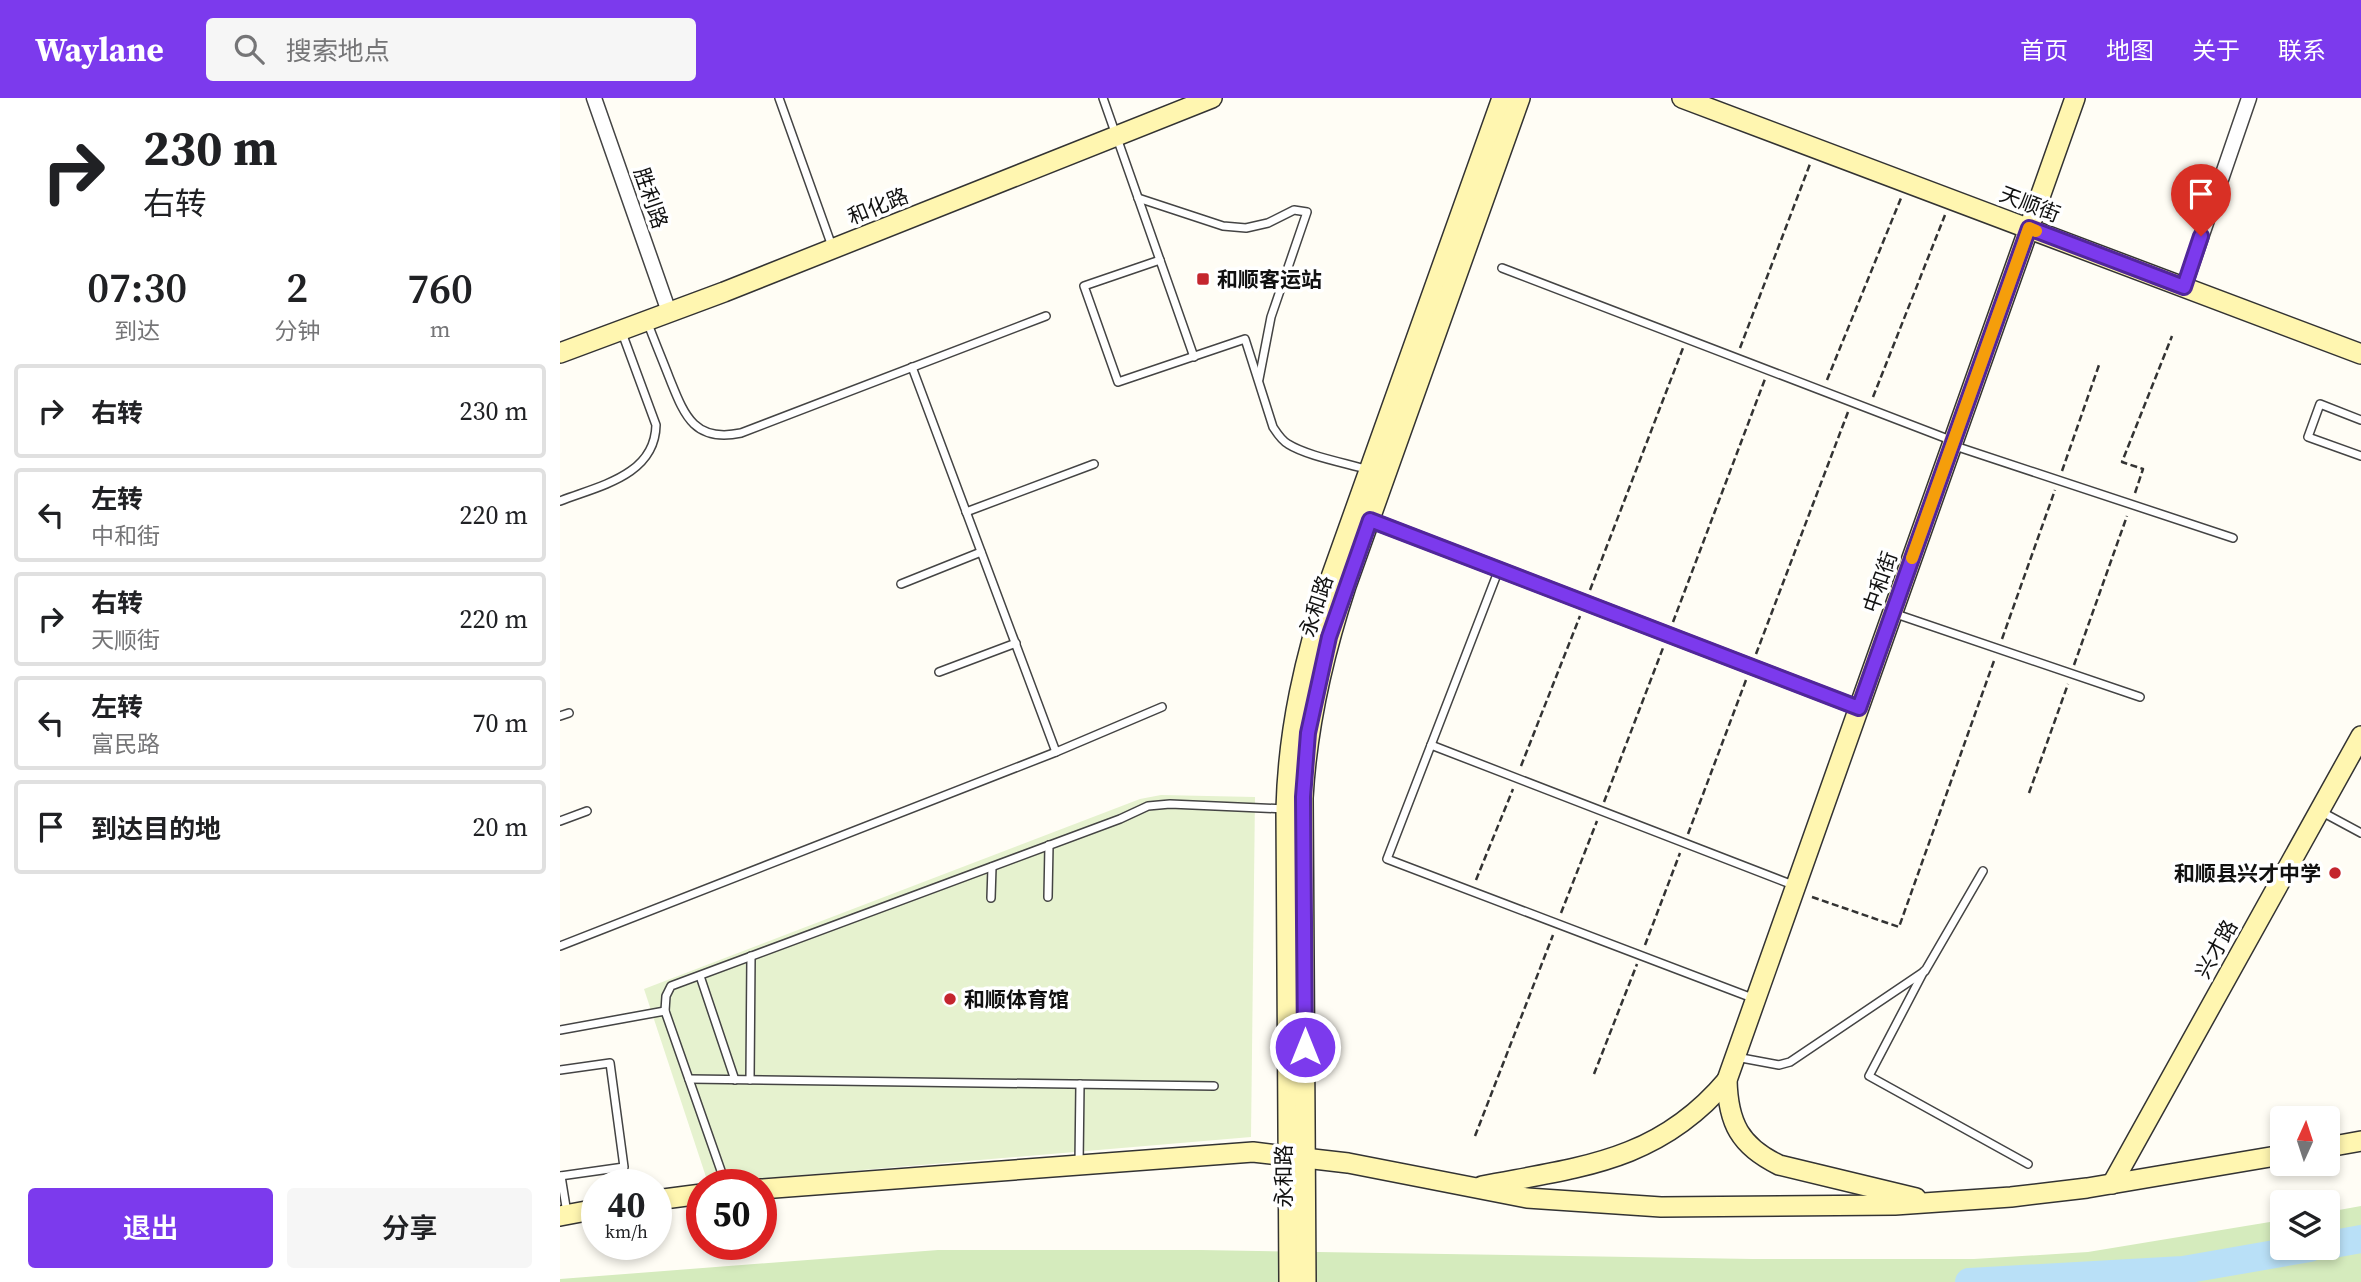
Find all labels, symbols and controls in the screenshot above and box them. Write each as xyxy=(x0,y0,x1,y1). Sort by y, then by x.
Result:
search box xyxy=(206,18,696,81)
text: Waylane xyxy=(35,27,164,72)
icon: search xyxy=(230,30,268,68)
text: 搜索地点 xyxy=(286,33,390,69)
text: 首页 xyxy=(2020,34,2068,67)
text: 地图 xyxy=(2106,34,2154,67)
text: 关于 xyxy=(2192,34,2240,67)
text: 联系 xyxy=(2278,34,2326,67)
text: 230 m xyxy=(143,114,278,181)
icon: right xyxy=(28,126,119,217)
street label: 胜利路 xyxy=(627,163,675,233)
pin xyxy=(2171,164,2231,236)
icon: arrive xyxy=(2182,175,2220,213)
street label: 天顺街 xyxy=(1995,179,2065,229)
street label: 和化路 xyxy=(843,181,913,231)
text: 右转 xyxy=(143,182,207,226)
text: 07:30 xyxy=(87,258,187,316)
text: 2 xyxy=(286,258,308,316)
text: 760 xyxy=(407,259,473,317)
place label: 和顺客运站 xyxy=(1217,265,1322,294)
marker: 和顺客运站 xyxy=(1195,271,1211,287)
text: m xyxy=(430,313,450,345)
text: 到达 xyxy=(114,315,160,347)
text: 分钟 xyxy=(274,315,320,347)
icon: right xyxy=(32,392,70,430)
text: 230 m xyxy=(460,393,528,429)
text: 右转 xyxy=(91,395,143,431)
text: 左转 xyxy=(91,481,143,517)
icon: left xyxy=(32,496,70,534)
text: 220 m xyxy=(460,497,528,533)
text: 中和街 xyxy=(91,520,160,552)
street label: 中和街 xyxy=(1856,547,1904,617)
street label: 永和路 xyxy=(1292,572,1340,640)
text: 右转 xyxy=(91,585,143,621)
icon: right xyxy=(32,600,70,638)
text: 220 m xyxy=(460,601,528,637)
text: 天顺街 xyxy=(91,624,160,656)
text: 左转 xyxy=(91,689,143,725)
icon: left xyxy=(32,704,70,742)
text: 70 m xyxy=(473,705,528,741)
text: 富民路 xyxy=(91,728,160,760)
icon: arrive xyxy=(32,808,70,846)
text: 20 m xyxy=(473,809,528,845)
text: 到达目的地 xyxy=(91,811,221,847)
place label: 和顺县兴才中学 xyxy=(2174,859,2321,888)
marker: 和顺县兴才中学 xyxy=(2327,865,2343,881)
street label: 兴才路 xyxy=(2188,914,2244,984)
place label: 和顺体育馆 xyxy=(964,985,1069,1014)
marker: 和顺体育馆 xyxy=(942,991,958,1007)
position arrow xyxy=(1268,1010,1342,1084)
north arrow xyxy=(2270,1106,2340,1176)
map controls xyxy=(2270,1106,2340,1260)
street label: 永和路 xyxy=(1269,1145,1298,1208)
speed limit sign: 50 xyxy=(686,1169,777,1260)
text: 40 xyxy=(608,1181,645,1229)
button: 退出 xyxy=(28,1188,273,1268)
button: 分享 xyxy=(287,1188,532,1268)
button: layers xyxy=(2270,1190,2340,1260)
text: km/h xyxy=(605,1219,648,1244)

